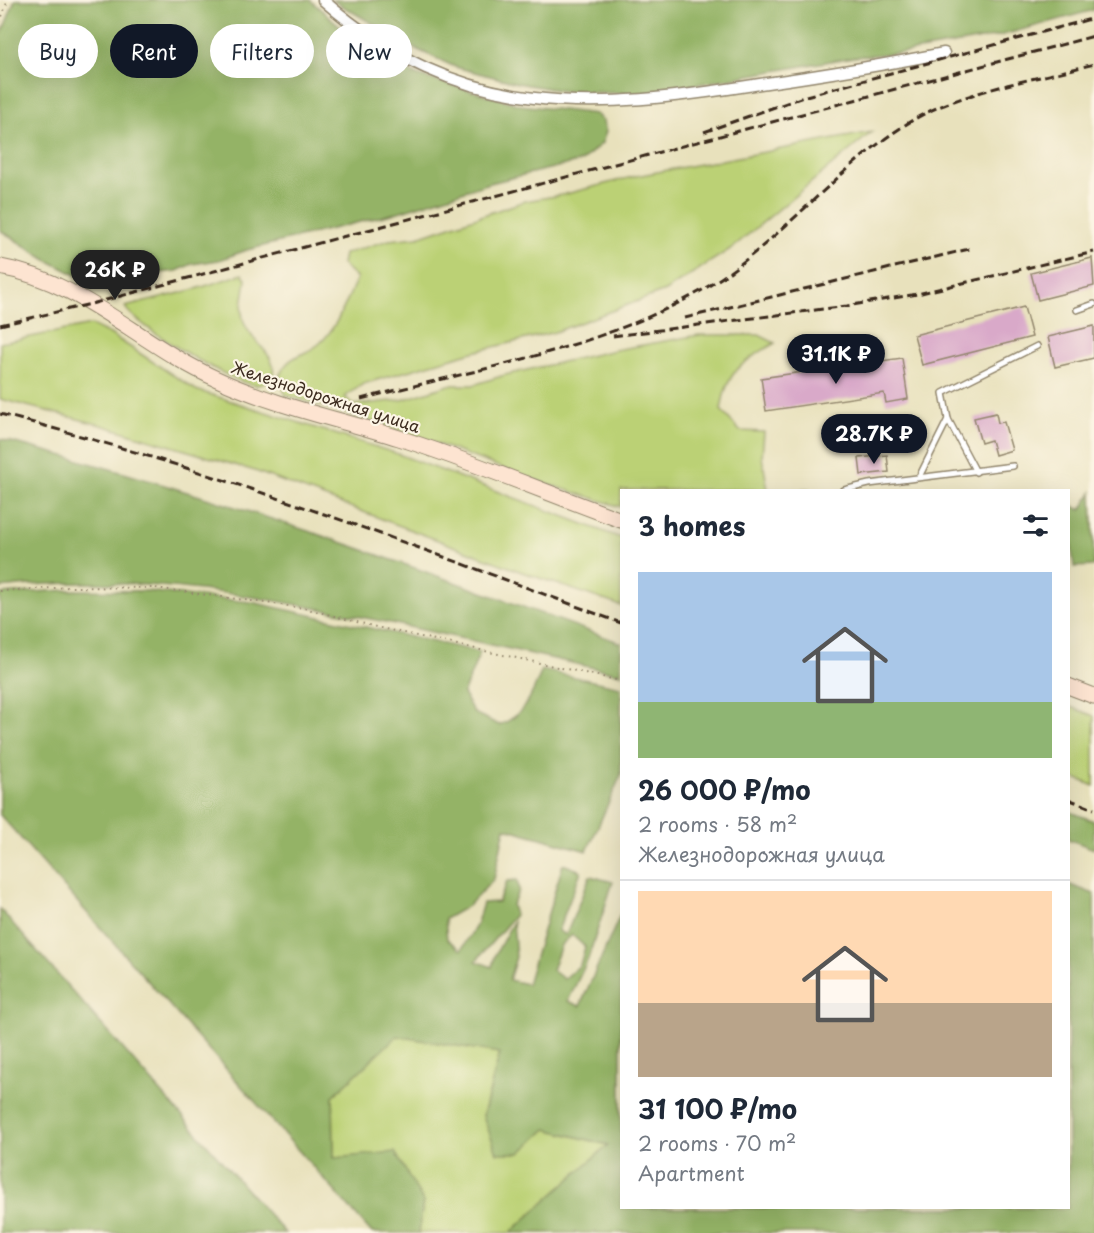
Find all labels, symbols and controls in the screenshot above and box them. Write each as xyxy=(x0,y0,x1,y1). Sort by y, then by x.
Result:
chip: Buy xyxy=(18,24,98,78)
chip: Rent xyxy=(110,24,198,78)
chip: Filters xyxy=(210,24,314,78)
chip: New xyxy=(326,24,412,78)
pin: 26K ₽ xyxy=(73,250,157,301)
text: 26K ₽ xyxy=(85,254,145,284)
pin: 31.1K ₽ xyxy=(781,334,891,385)
text: 31.1K ₽ xyxy=(801,338,871,368)
street label: Железнодорожная улица xyxy=(228,354,424,438)
pin: 28.7K ₽ xyxy=(819,414,929,465)
text: 28.7K ₽ xyxy=(835,418,913,448)
text: 3 homes xyxy=(638,506,745,545)
icon: filters xyxy=(1019,509,1052,542)
icon: home xyxy=(791,611,899,719)
text: 26 000 ₽/mo xyxy=(638,770,811,809)
text: 2 rooms · 58 m² xyxy=(638,809,797,839)
text: Железнодорожная улица xyxy=(638,839,885,869)
icon: home xyxy=(791,930,899,1038)
text: 31 100 ₽/mo xyxy=(638,1089,797,1128)
text: 2 rooms · 70 m² xyxy=(638,1128,796,1158)
text: Apartment xyxy=(638,1158,745,1188)

